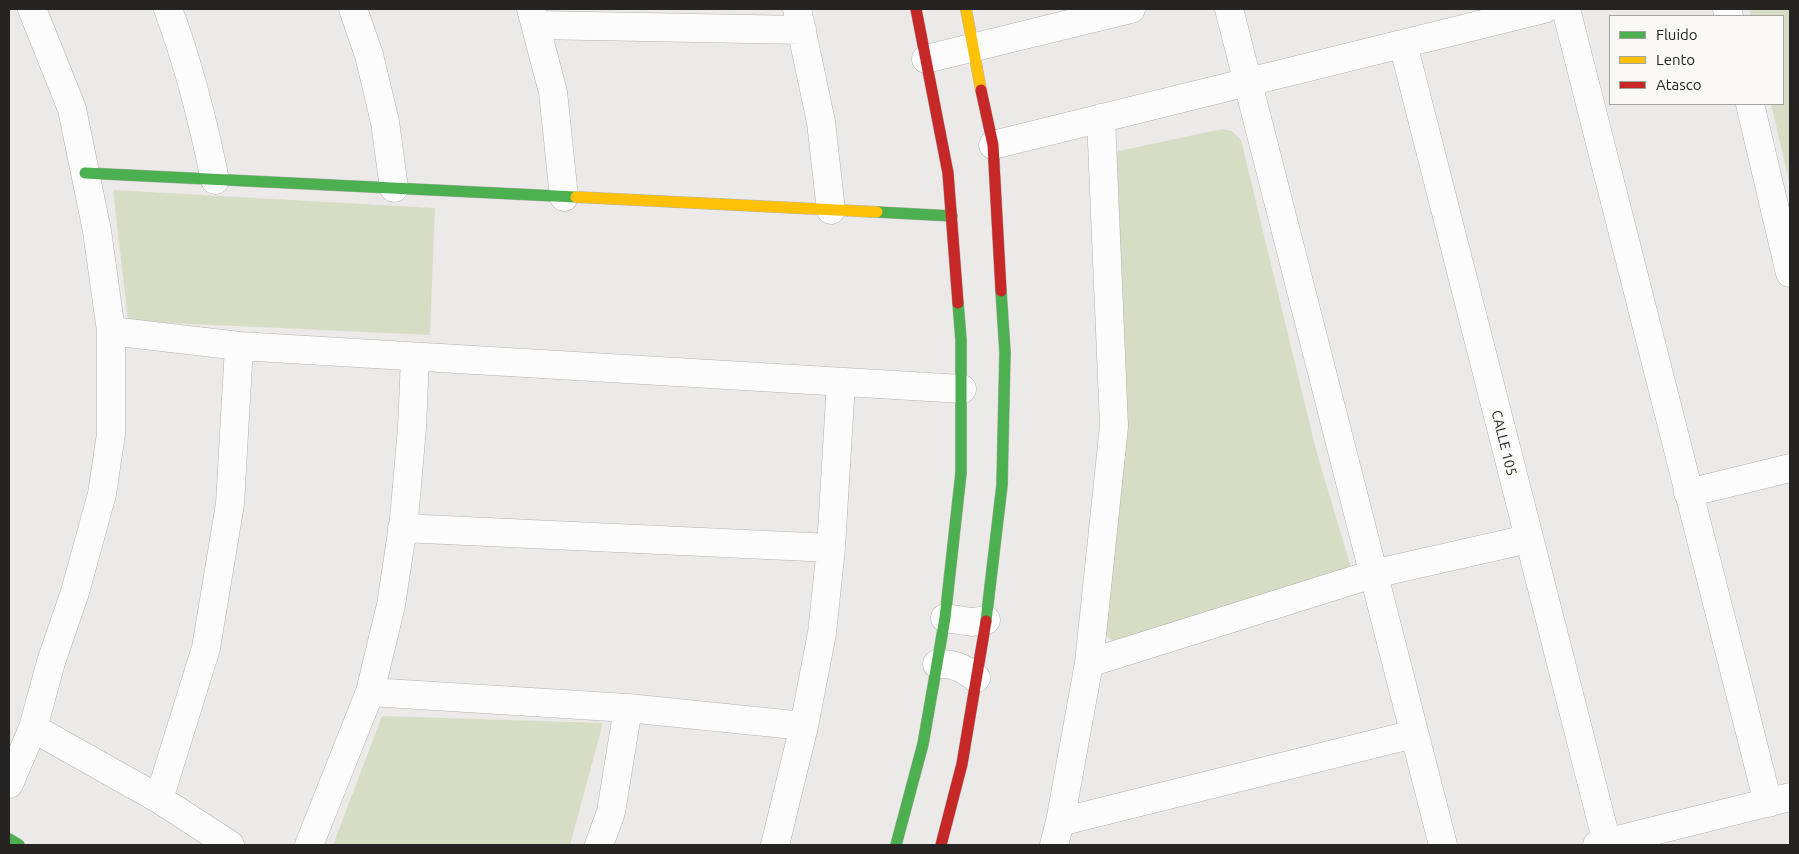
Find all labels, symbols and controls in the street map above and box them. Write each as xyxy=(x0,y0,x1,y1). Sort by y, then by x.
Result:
legend xyxy=(1609,15,1784,105)
text: Fluido xyxy=(1656,26,1698,43)
text: Lento xyxy=(1656,51,1695,68)
text: Atasco xyxy=(1656,76,1702,93)
street label: CALLE 105 xyxy=(1488,408,1520,478)

